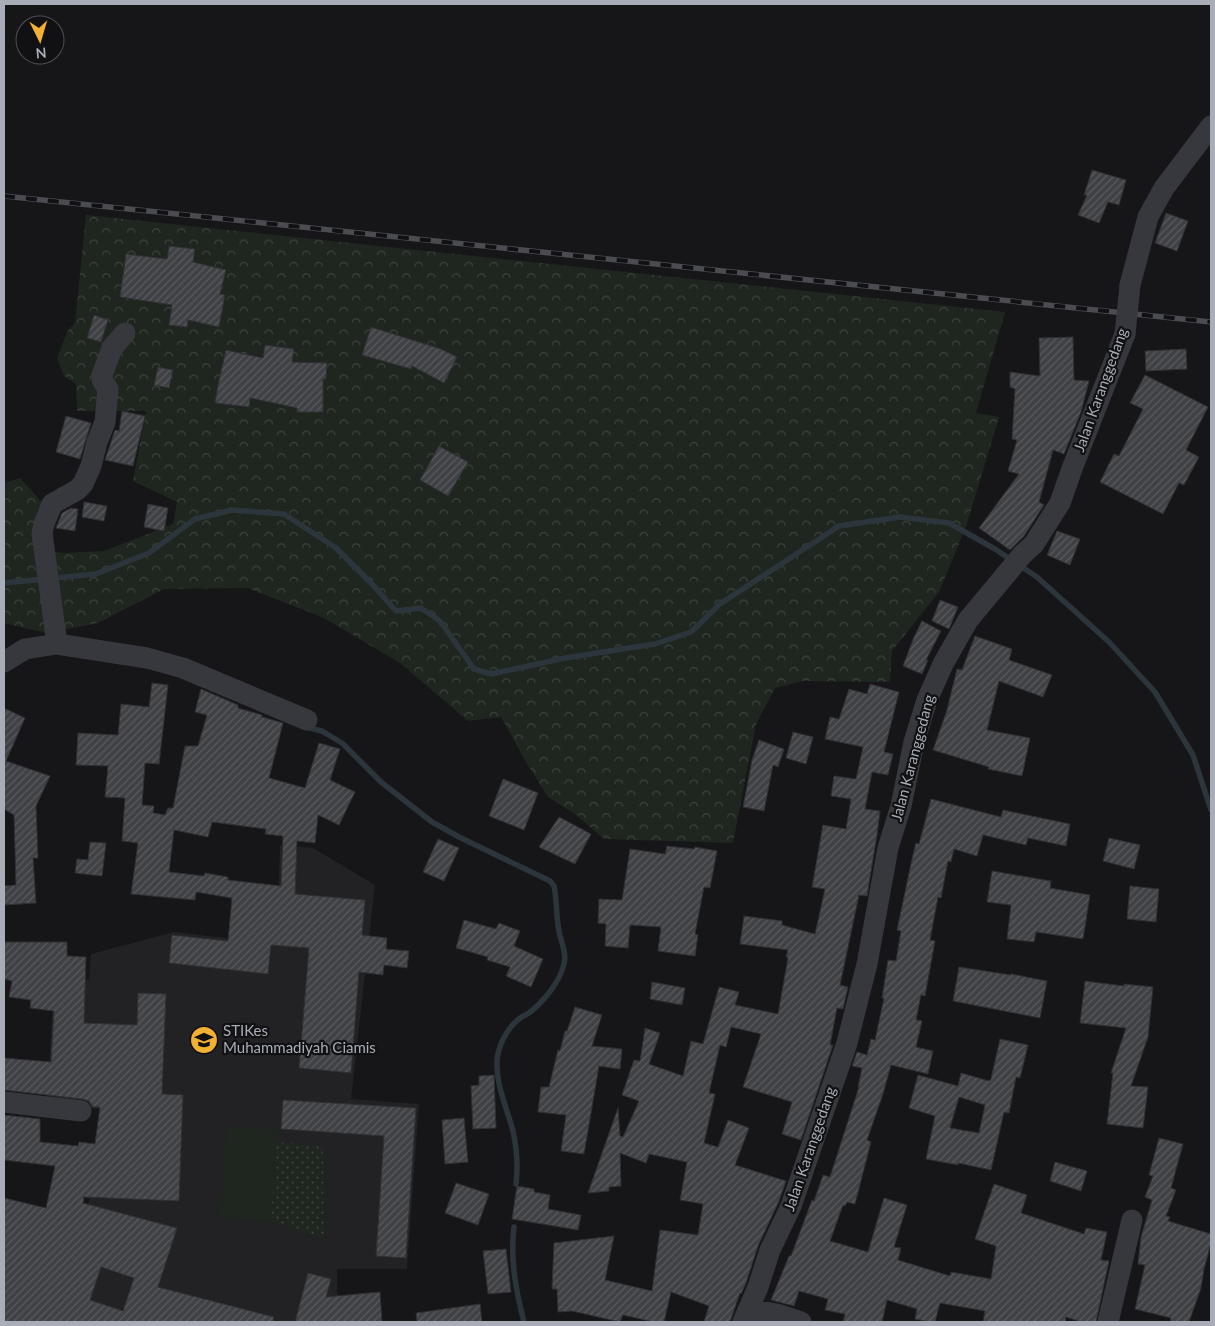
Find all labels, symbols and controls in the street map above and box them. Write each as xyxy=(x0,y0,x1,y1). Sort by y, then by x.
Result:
north arrow xyxy=(15,15,65,65)
text: N xyxy=(35,45,47,62)
street label: Jalan Karanggedang xyxy=(1069,325,1131,454)
street label: Jalan Karanggedang xyxy=(886,692,938,823)
place label: STIKes Muhammadiyah Ciamis xyxy=(223,1021,376,1056)
school or university icon: STIKes Muhammadiyah Ciamis xyxy=(189,1025,219,1055)
street label: Jalan Karanggedang xyxy=(779,1084,839,1213)

